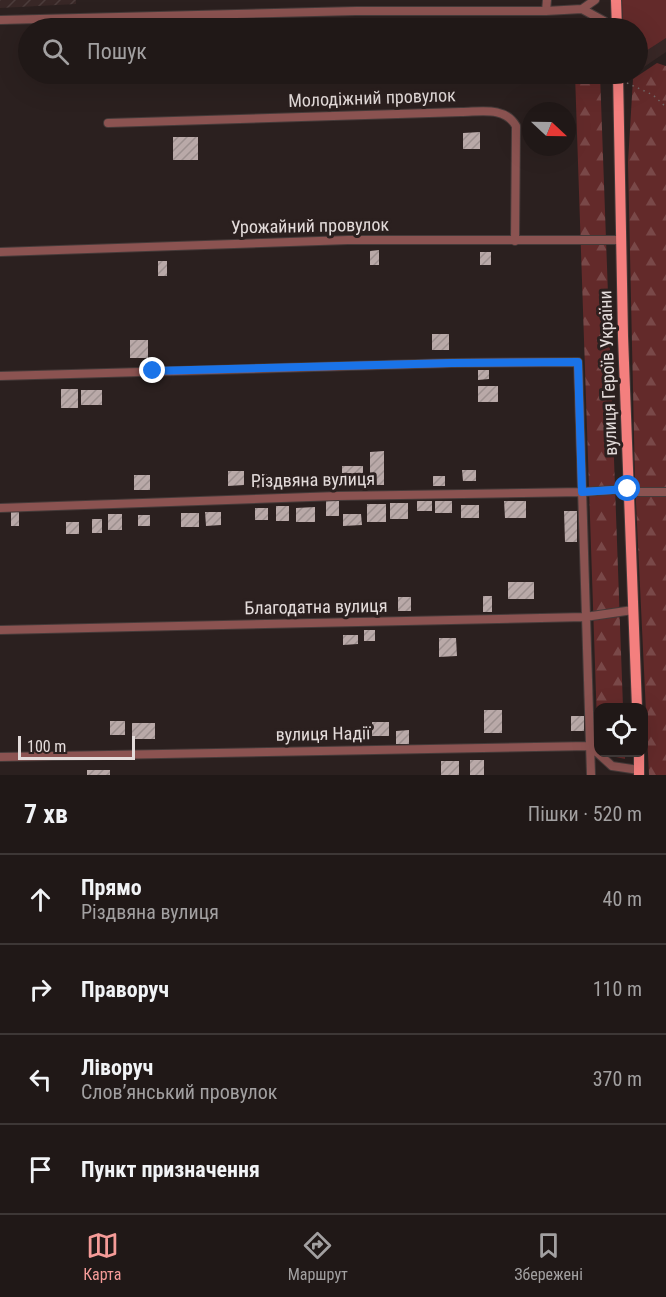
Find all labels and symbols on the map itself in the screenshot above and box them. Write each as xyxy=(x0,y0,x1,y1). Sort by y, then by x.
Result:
street label: Молодіжний провулок xyxy=(288,84,456,111)
north arrow xyxy=(522,102,576,156)
street label: Урожайний провулок xyxy=(231,214,390,237)
street label: вулиця Героїв України xyxy=(594,290,621,456)
route end xyxy=(139,357,165,383)
street label: Різдвяна вулиця xyxy=(251,468,375,491)
route start xyxy=(614,475,640,501)
street label: Благодатна вулиця xyxy=(244,595,388,618)
street label: вулиця Надії xyxy=(276,722,371,745)
scale bar xyxy=(18,733,135,760)

